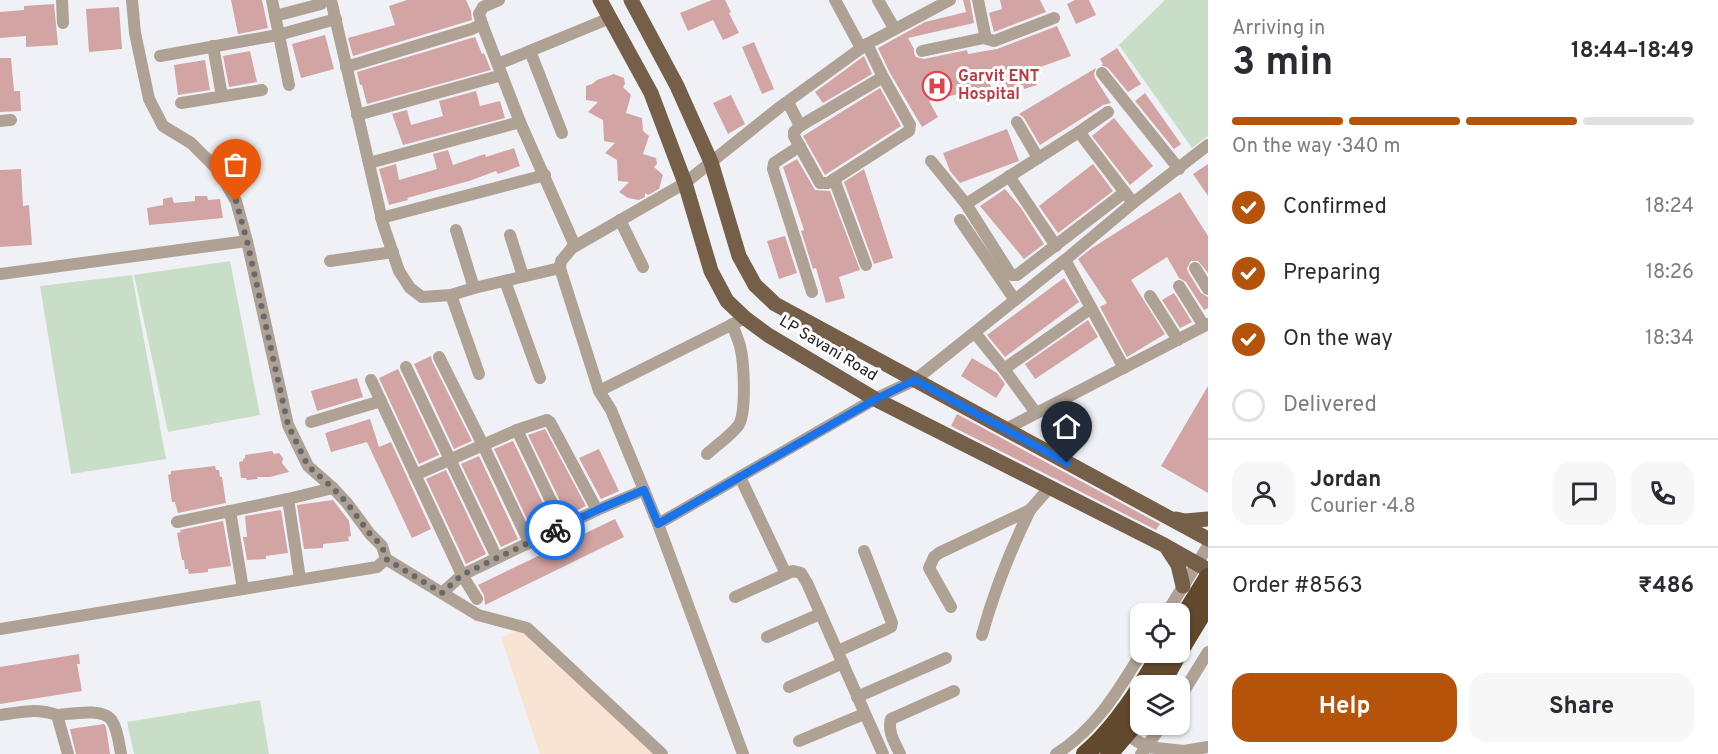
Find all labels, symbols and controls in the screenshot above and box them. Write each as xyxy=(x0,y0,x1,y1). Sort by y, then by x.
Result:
text: Arriving in xyxy=(1232,16,1325,42)
text: 18:44–18:49 xyxy=(1571,38,1694,65)
text: 3 min xyxy=(1232,40,1333,89)
place label: Garvit ENT Hospital xyxy=(958,67,1040,105)
hospital icon: Garvit ENT Hospital xyxy=(921,70,953,102)
text: On the way · 340 m xyxy=(1232,134,1400,160)
pin xyxy=(210,139,261,201)
icon: bag xyxy=(219,148,252,181)
icon: check xyxy=(1232,191,1265,224)
text: Confirmed xyxy=(1283,194,1387,221)
text: 18:24 xyxy=(1645,194,1694,220)
icon: check xyxy=(1232,257,1265,290)
text: Preparing xyxy=(1283,260,1381,287)
text: 18:26 xyxy=(1646,260,1694,286)
street label: LP Savani Road xyxy=(775,312,881,386)
icon: check xyxy=(1232,323,1265,356)
text: On the way xyxy=(1283,326,1393,353)
text: 18:34 xyxy=(1645,326,1694,352)
text: Delivered xyxy=(1283,392,1377,419)
pin xyxy=(1041,401,1092,463)
icon: home xyxy=(1050,410,1083,443)
button: person xyxy=(1232,462,1295,525)
button: chat xyxy=(1553,462,1616,525)
button: phone xyxy=(1631,462,1694,525)
text: Jordan xyxy=(1310,467,1381,494)
text: Courier · 4.8 xyxy=(1310,494,1416,520)
courier xyxy=(525,500,585,560)
icon: bike xyxy=(539,514,572,547)
text: Order #8563 xyxy=(1232,573,1363,600)
text: ₹486 xyxy=(1638,573,1694,600)
map controls xyxy=(1130,603,1190,735)
button: locate xyxy=(1130,603,1190,663)
button: Help xyxy=(1232,673,1457,742)
button: Share xyxy=(1469,673,1694,742)
button: layers xyxy=(1130,675,1190,735)

